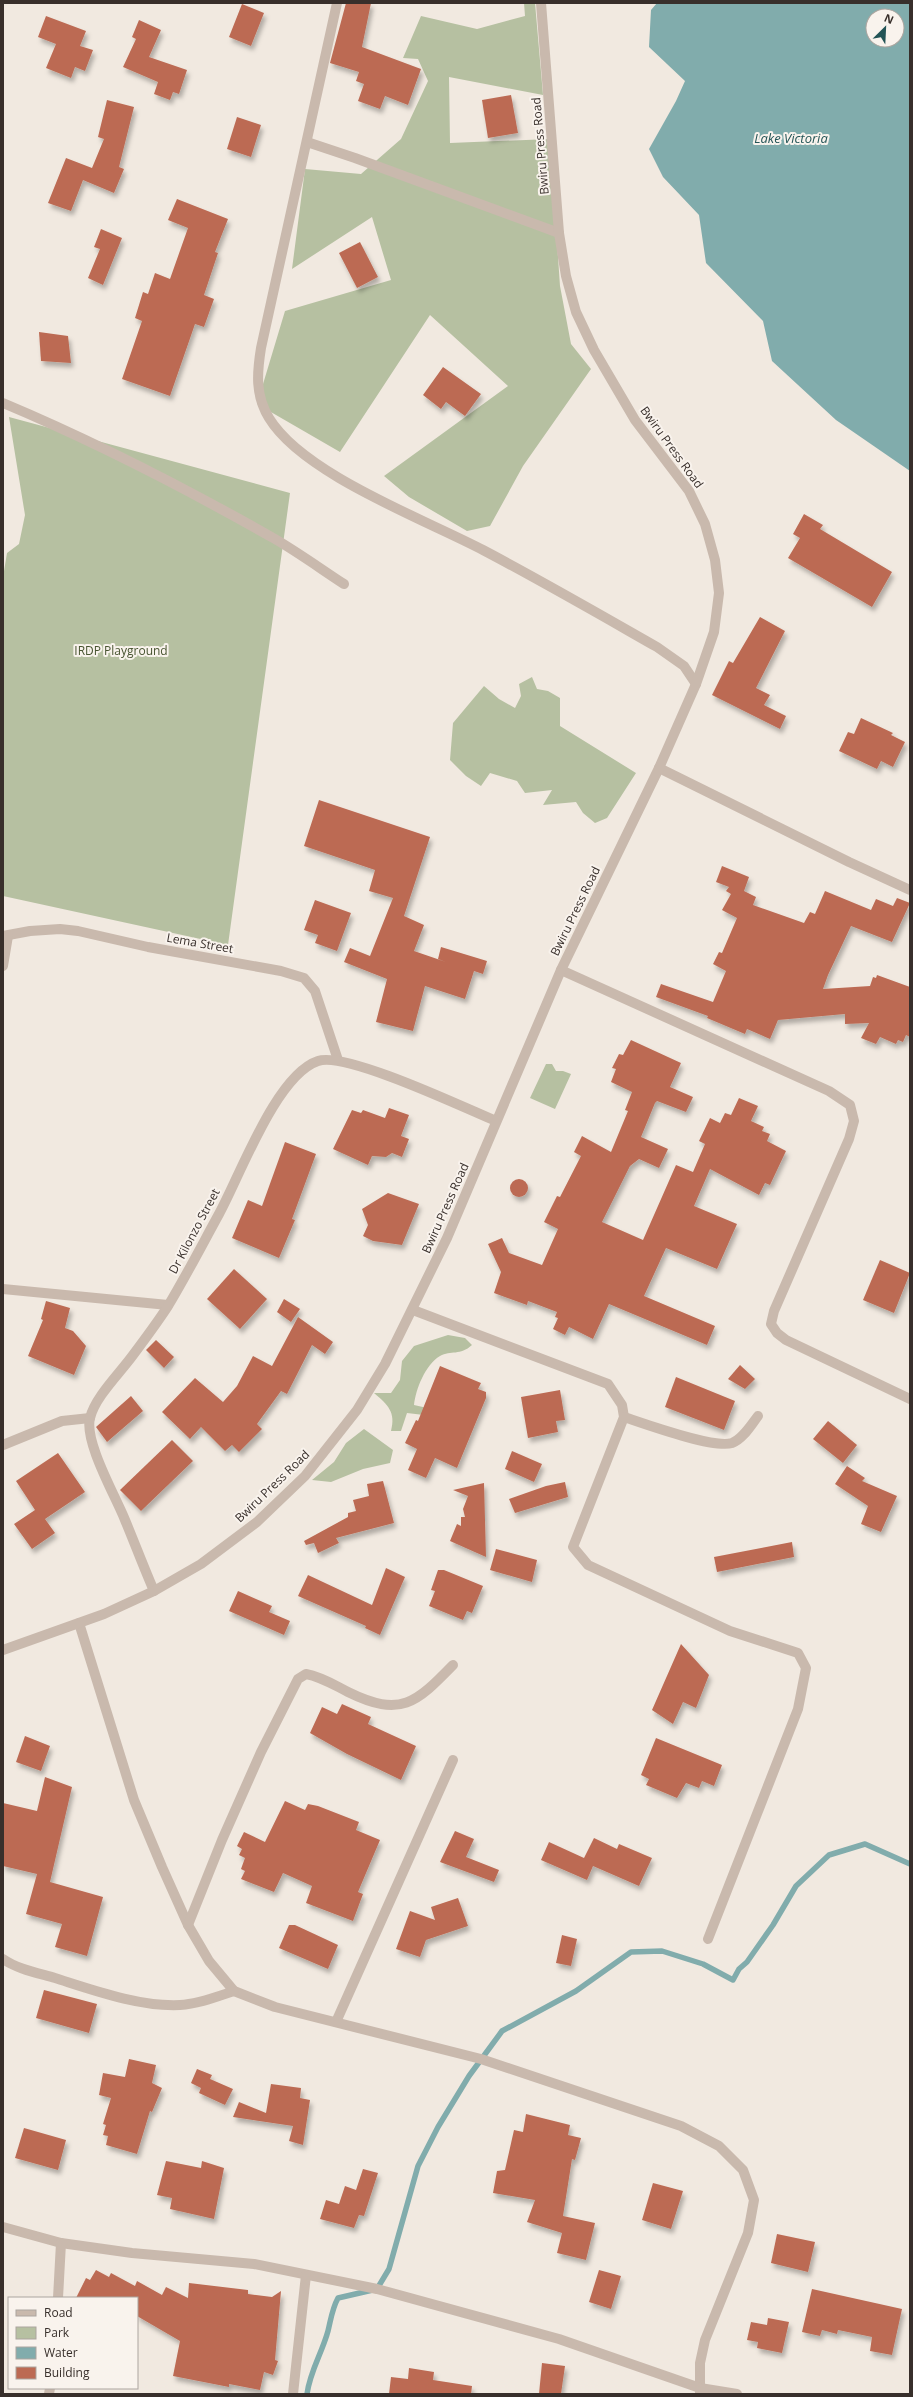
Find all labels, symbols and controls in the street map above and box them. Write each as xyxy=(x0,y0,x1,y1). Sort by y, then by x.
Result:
north arrow xyxy=(865,8,905,48)
text: N xyxy=(882,10,896,27)
street label: Bwiru Press Road xyxy=(527,97,553,195)
water label: Lake Victoria xyxy=(754,129,828,147)
street label: Bwiru Press Road xyxy=(636,403,708,491)
park label: IRDP Playground xyxy=(74,642,168,659)
street label: Bwiru Press Road xyxy=(546,863,604,959)
street label: Lema Street xyxy=(165,929,235,957)
street label: Bwiru Press Road xyxy=(417,1160,473,1256)
street label: Dr Kilonzo Street xyxy=(164,1185,224,1277)
street label: Bwiru Press Road xyxy=(231,1446,313,1526)
legend xyxy=(8,2297,138,2389)
text: Road xyxy=(44,2304,73,2321)
text: Park xyxy=(44,2324,70,2341)
text: Water xyxy=(44,2344,78,2361)
text: Building xyxy=(44,2364,90,2381)

